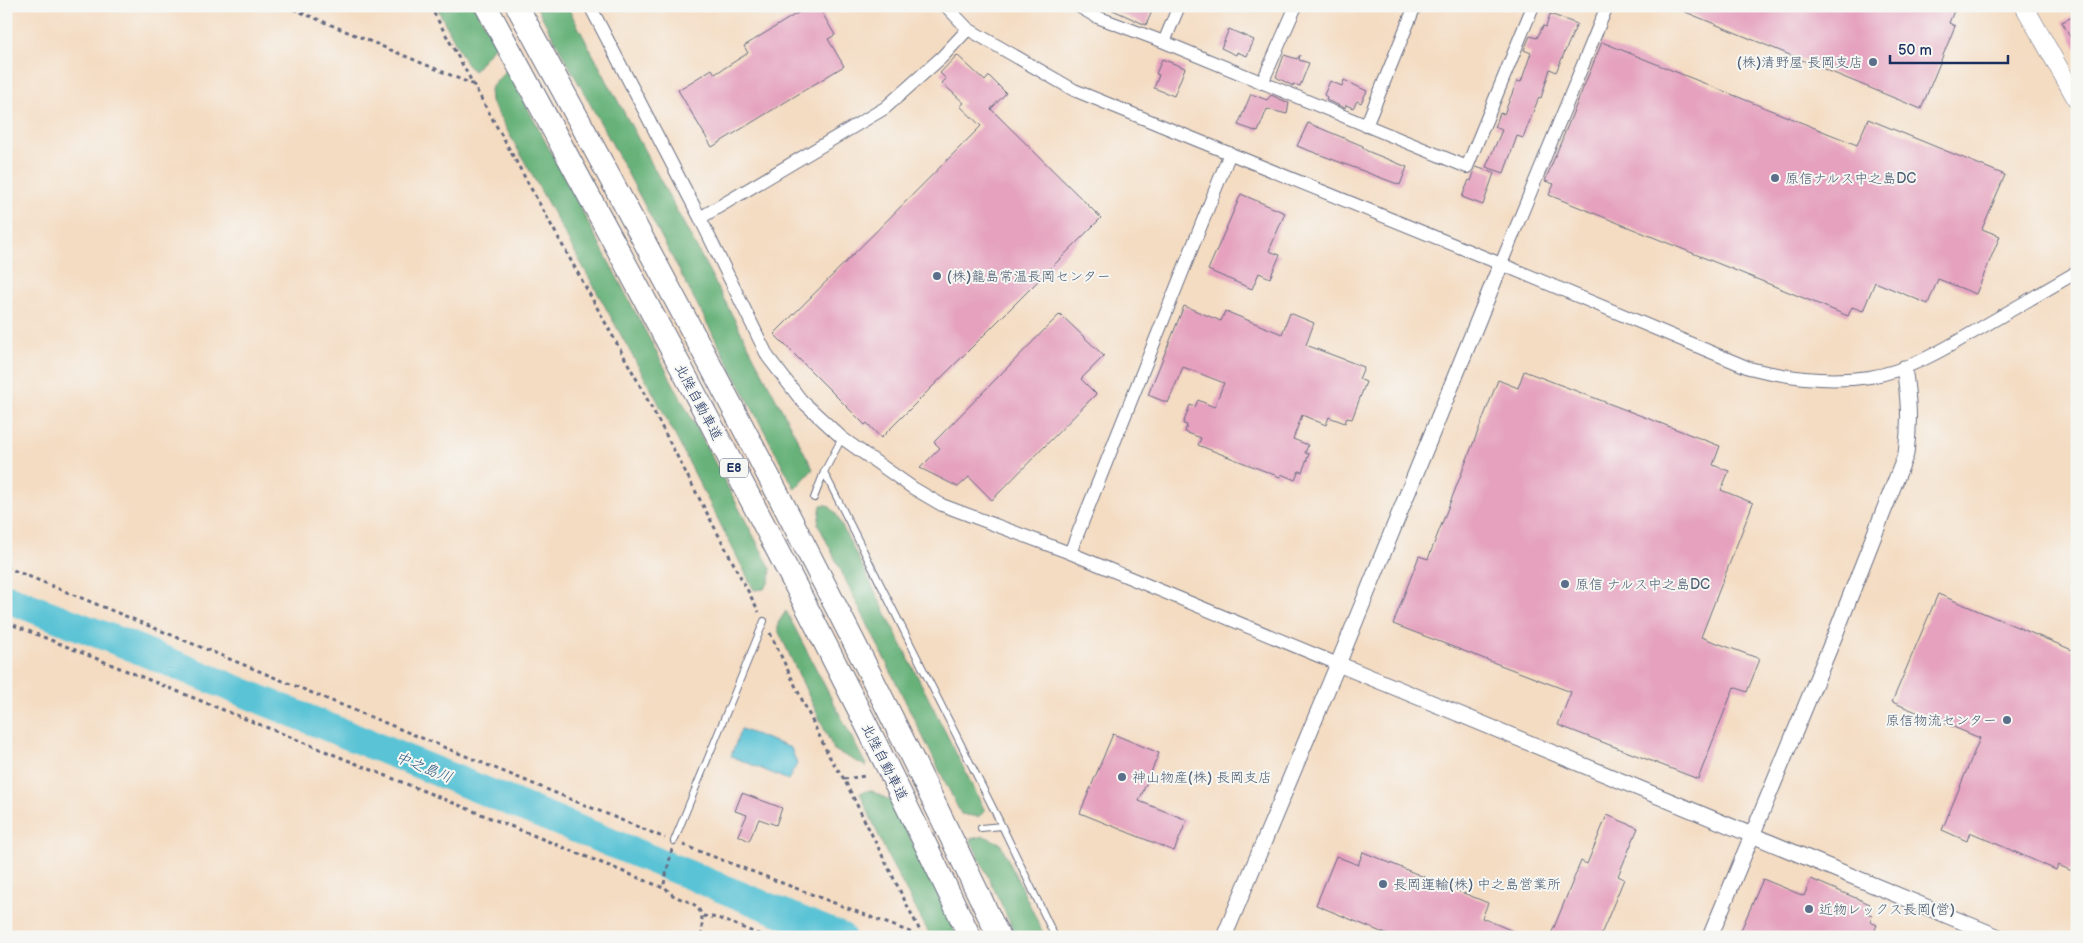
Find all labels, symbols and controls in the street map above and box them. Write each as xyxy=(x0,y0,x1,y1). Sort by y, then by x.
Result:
scale bar xyxy=(1890,32,2008,64)
text: 50 m xyxy=(1898,41,1932,60)
place label: (株)清野屋 長岡支店 xyxy=(1737,54,1863,71)
marker: (株)清野屋 長岡支店 xyxy=(1867,56,1879,68)
place label: 原信ナルス中之島DC xyxy=(1785,170,1916,187)
marker: 原信ナルス中之島DC xyxy=(1769,172,1781,184)
place label: (株)籠島常温長岡センター xyxy=(947,268,1111,285)
marker: (株)籠島常温長岡センター xyxy=(931,270,943,282)
street label: 北陸自動車道 xyxy=(671,361,726,443)
road number: E8 xyxy=(720,458,748,478)
place label: 原信 ナルス中之島DC xyxy=(1575,576,1710,593)
marker: 原信 ナルス中之島DC xyxy=(1559,578,1571,590)
place label: 原信物流センター xyxy=(1886,712,1997,729)
marker: 原信物流センター xyxy=(2001,714,2013,726)
street label: 北陸自動車道 xyxy=(858,721,911,804)
water label: 中之島川 xyxy=(392,747,455,788)
place label: 神山物産(株) 長岡支店 xyxy=(1132,769,1272,786)
marker: 神山物産(株) 長岡支店 xyxy=(1116,771,1128,783)
place label: 長岡運輸(株) 中之島営業所 xyxy=(1393,876,1561,893)
marker: 長岡運輸(株) 中之島営業所 xyxy=(1377,878,1389,890)
place label: 近物レックス長岡(営) xyxy=(1819,901,1955,918)
marker: 近物レックス長岡(営) xyxy=(1803,903,1815,915)

